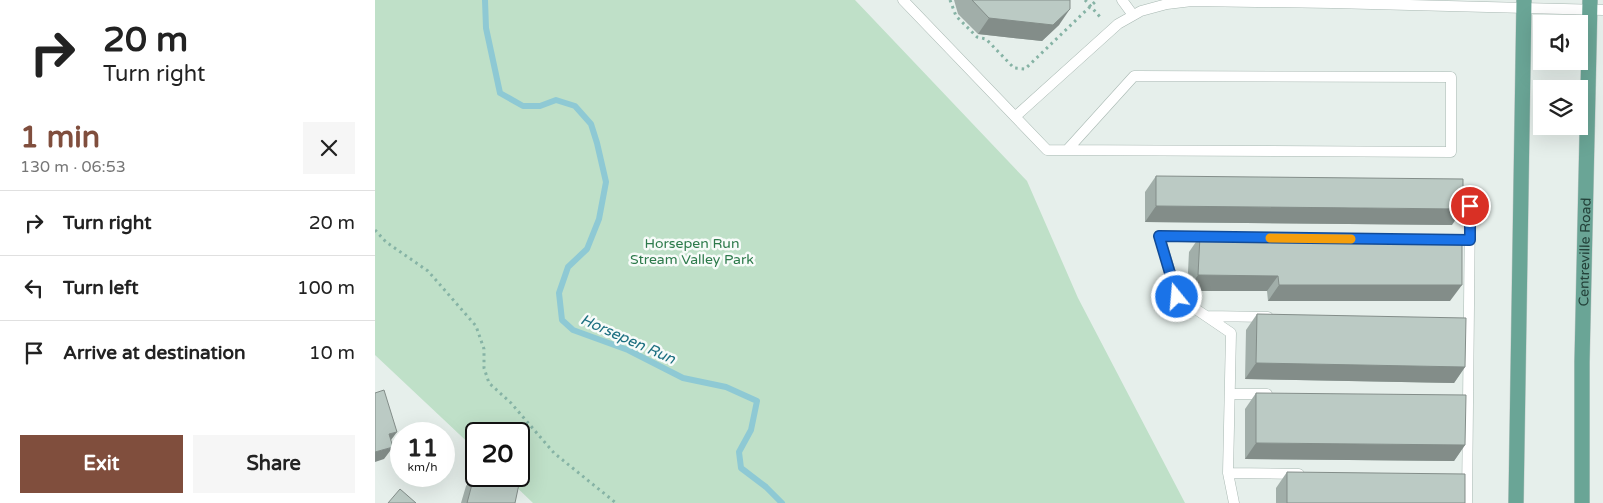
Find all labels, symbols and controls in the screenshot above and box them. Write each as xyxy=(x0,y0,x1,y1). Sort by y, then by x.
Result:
map controls xyxy=(1533,15,1588,135)
button: sound xyxy=(1533,15,1588,70)
text: 20 m xyxy=(103,19,188,61)
icon: right xyxy=(20,20,85,85)
text: Turn right xyxy=(103,61,205,87)
button: layers xyxy=(1533,80,1588,135)
text: 1 min xyxy=(20,119,100,156)
button: close xyxy=(303,122,355,174)
text: 130 m · 06:53 xyxy=(20,157,126,177)
pin xyxy=(1449,185,1491,227)
icon: arrive xyxy=(1456,192,1484,220)
street label: Centreville Road xyxy=(1575,197,1594,307)
icon: right xyxy=(20,209,48,237)
text: Turn right xyxy=(63,212,151,234)
text: 20 m xyxy=(309,212,355,234)
park label: Horsepen Run Stream Valley Park xyxy=(630,235,754,268)
position arrow xyxy=(1150,270,1202,322)
icon: left xyxy=(20,274,48,302)
text: Turn left xyxy=(63,277,139,299)
text: 100 m xyxy=(297,277,355,299)
water label: Horsepen Run xyxy=(578,310,679,368)
icon: arrive xyxy=(20,339,48,367)
text: Arrive at destination xyxy=(63,342,246,364)
text: 10 m xyxy=(309,342,355,364)
speed limit sign: 20 xyxy=(465,422,530,487)
text: 11 xyxy=(407,433,438,463)
button: Exit xyxy=(20,435,183,493)
button: Share xyxy=(193,435,355,493)
text: km/h xyxy=(407,460,438,474)

